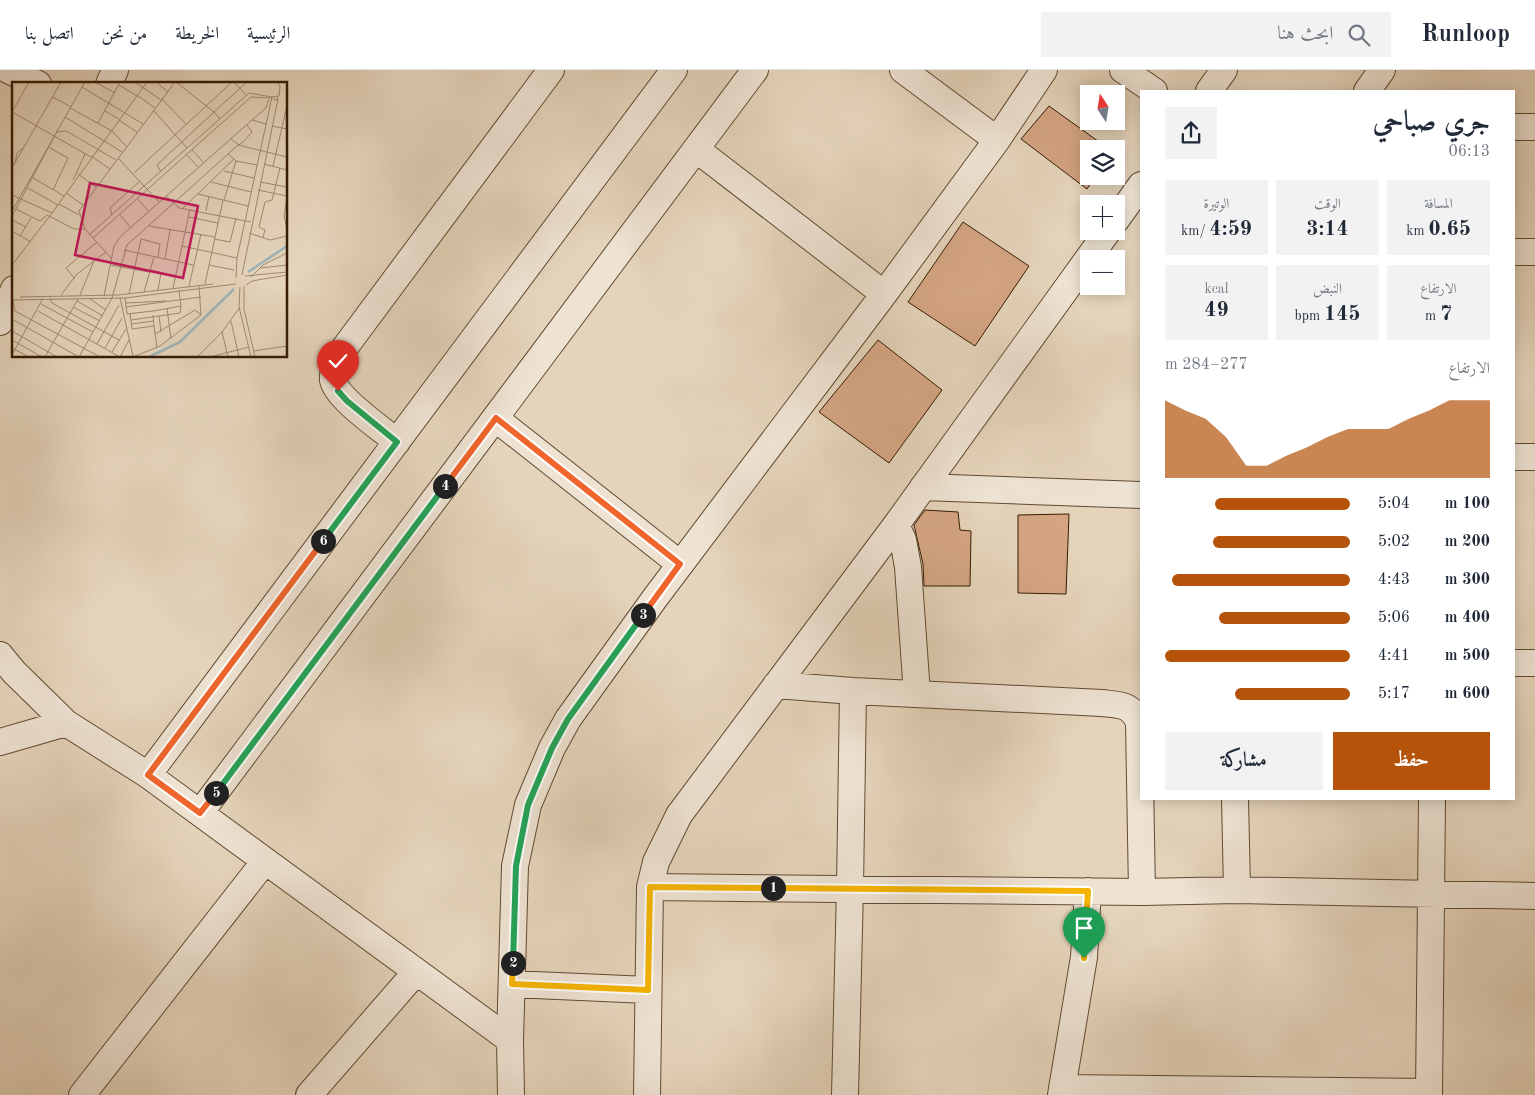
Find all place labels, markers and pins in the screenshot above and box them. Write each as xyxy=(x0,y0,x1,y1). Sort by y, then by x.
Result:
pin xyxy=(317,340,359,391)
pin: 4 xyxy=(432,474,458,498)
pin: 6 xyxy=(310,528,336,554)
pin: 3 xyxy=(630,602,656,628)
pin: 5 xyxy=(204,780,228,806)
pin: 1 xyxy=(760,876,786,900)
pin xyxy=(1063,907,1105,958)
pin: 2 xyxy=(500,950,526,976)

